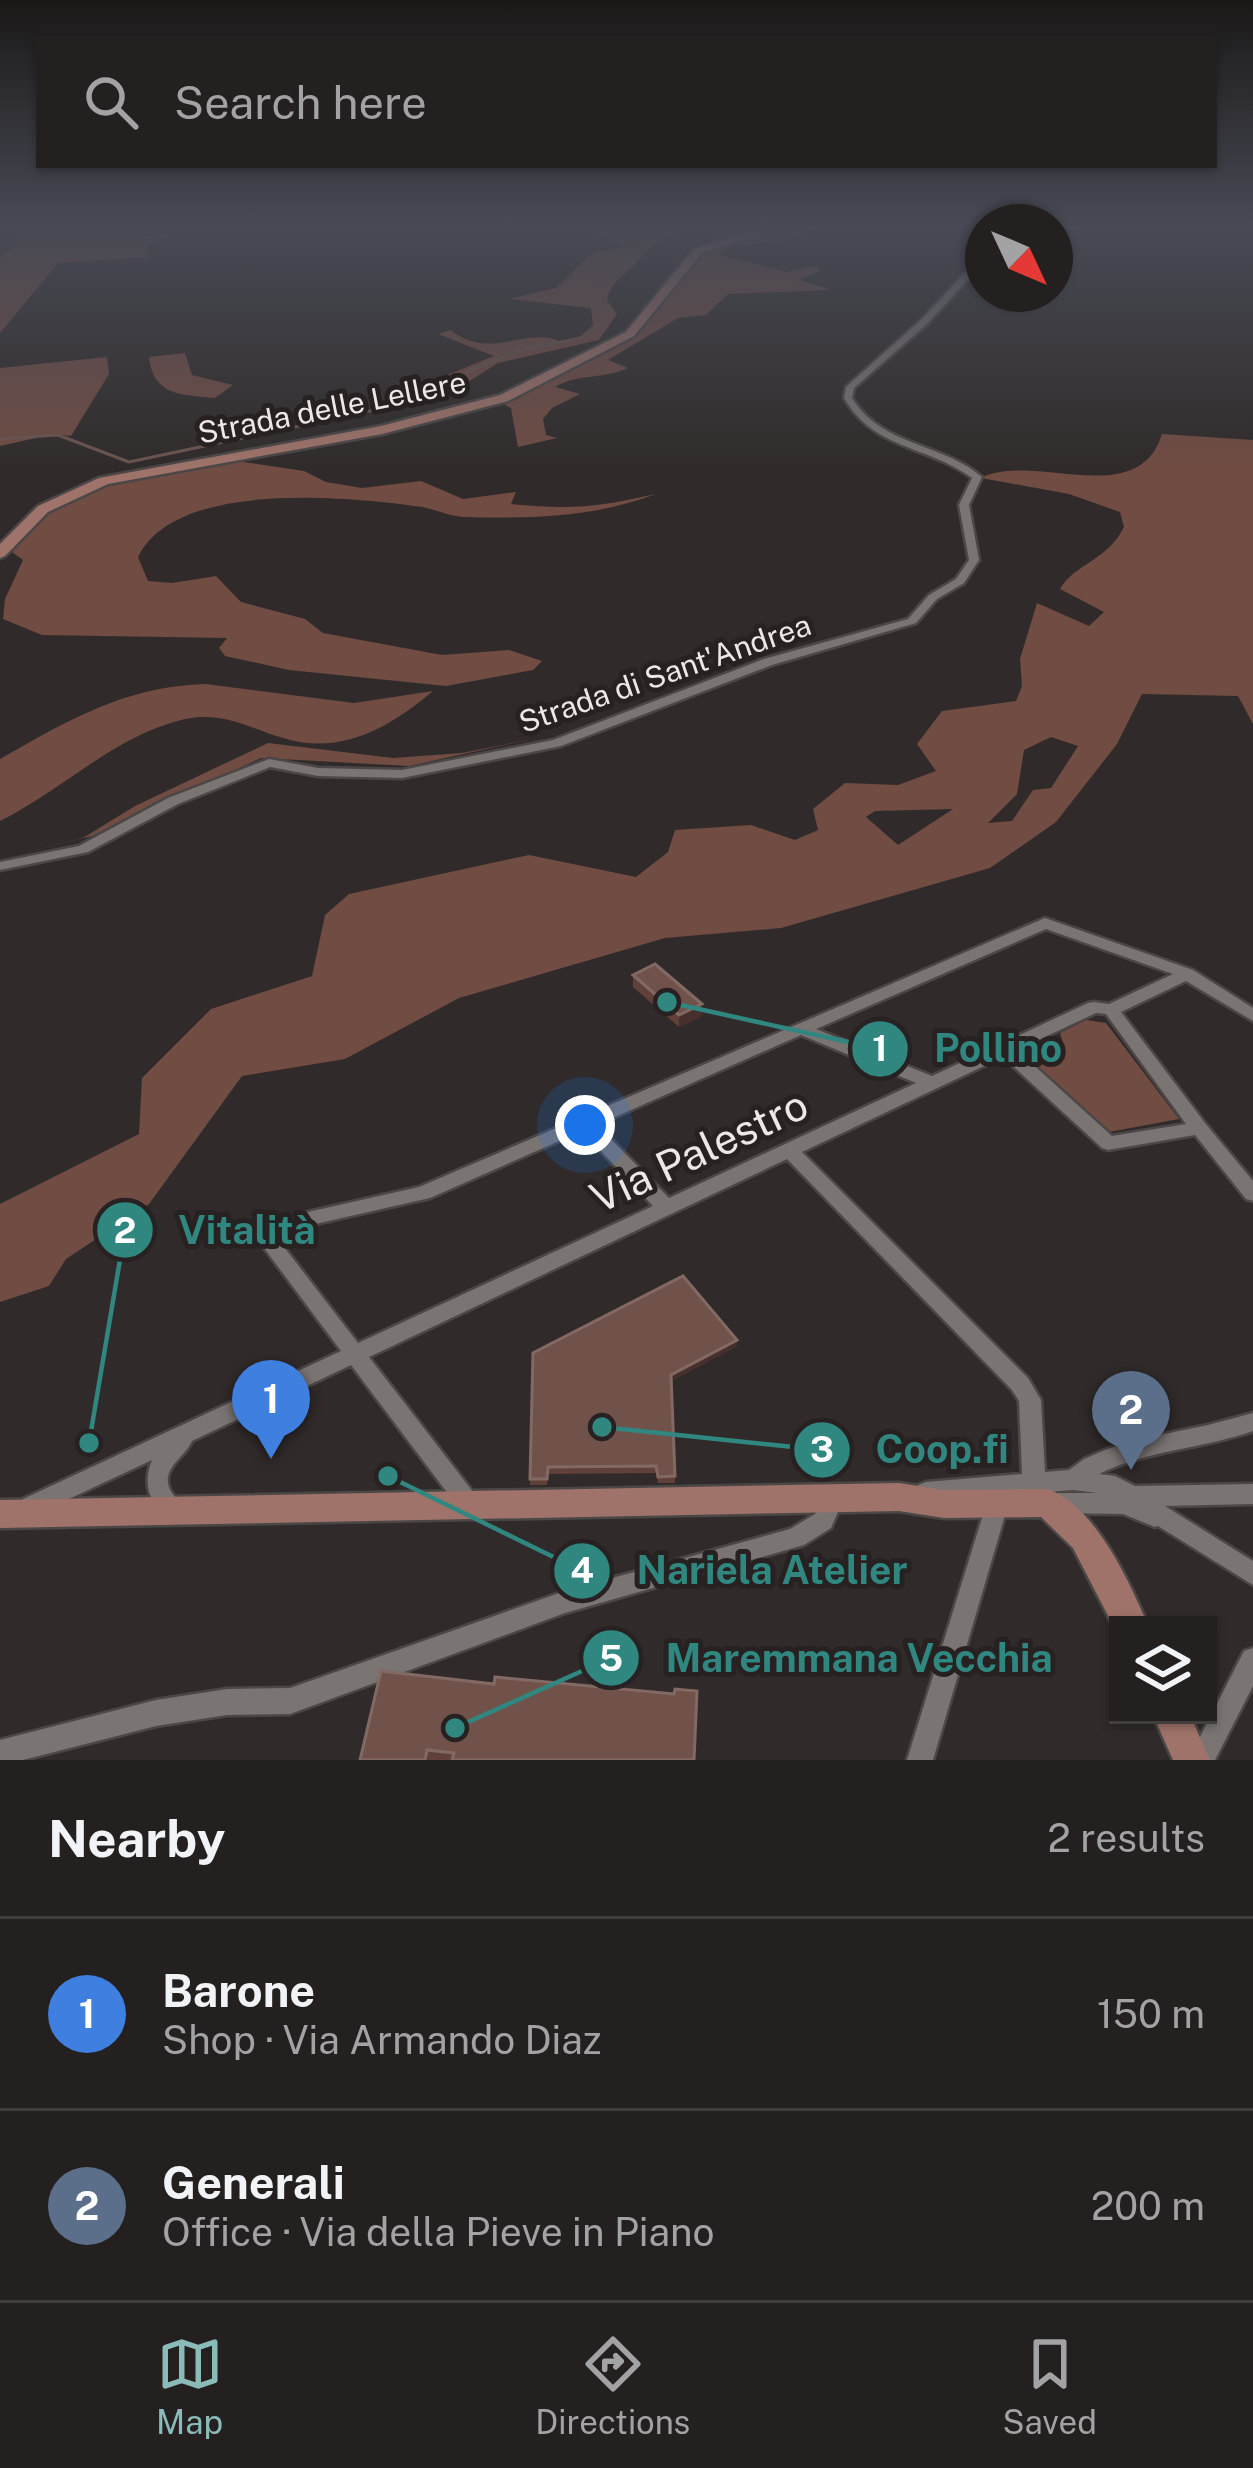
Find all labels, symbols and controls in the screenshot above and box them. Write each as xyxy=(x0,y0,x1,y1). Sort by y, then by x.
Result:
search box xyxy=(36,36,1217,168)
icon: search xyxy=(78,69,144,135)
text: Search here xyxy=(174,76,427,129)
north arrow xyxy=(965,204,1073,312)
street label: Strada delle Lellere xyxy=(195,363,469,451)
street label: Strada di Sant'Andrea xyxy=(514,606,815,740)
callout: Pollino xyxy=(850,1011,1086,1086)
text: Pollino xyxy=(934,1025,1062,1071)
text: 1 xyxy=(872,1027,888,1069)
street label: Via Palestro xyxy=(582,1079,815,1222)
your location xyxy=(555,1095,615,1155)
callout: Vitalità xyxy=(95,1193,340,1268)
text: Vitalità xyxy=(178,1207,316,1253)
text: 2 xyxy=(114,1209,136,1251)
pin: 1 xyxy=(232,1360,310,1459)
pin: 2 xyxy=(1092,1371,1170,1470)
callout: Coop.fi xyxy=(792,1412,1033,1487)
text: Coop.fi xyxy=(875,1426,1009,1472)
text: 3 xyxy=(810,1428,834,1470)
callout: Nariela Atelier xyxy=(552,1533,931,1608)
text: Nariela Atelier xyxy=(636,1547,908,1593)
text: 4 xyxy=(570,1549,594,1591)
map controls xyxy=(1109,1616,1217,1724)
button: layers xyxy=(1109,1616,1217,1724)
callout: Maremmana Vecchia xyxy=(581,1621,1077,1696)
text: Maremmana Vecchia xyxy=(665,1635,1053,1681)
text: 5 xyxy=(599,1637,623,1679)
text: Nearby xyxy=(48,1809,225,1868)
text: 2 results xyxy=(1048,1815,1205,1861)
text: Barone xyxy=(162,1964,315,2017)
text: 1 xyxy=(79,1991,95,2037)
text: 150 m xyxy=(1097,1991,1205,2037)
text: Shop · Via Armando Diaz xyxy=(162,2017,601,2063)
text: Generali xyxy=(162,2156,345,2209)
text: 2 xyxy=(75,2183,99,2229)
text: 200 m xyxy=(1091,2183,1205,2229)
text: Office · Via della Pieve in Piano xyxy=(162,2209,715,2255)
tab: Map xyxy=(156,2331,223,2441)
tab: Directions xyxy=(535,2331,690,2441)
tab: Saved xyxy=(1003,2331,1097,2441)

